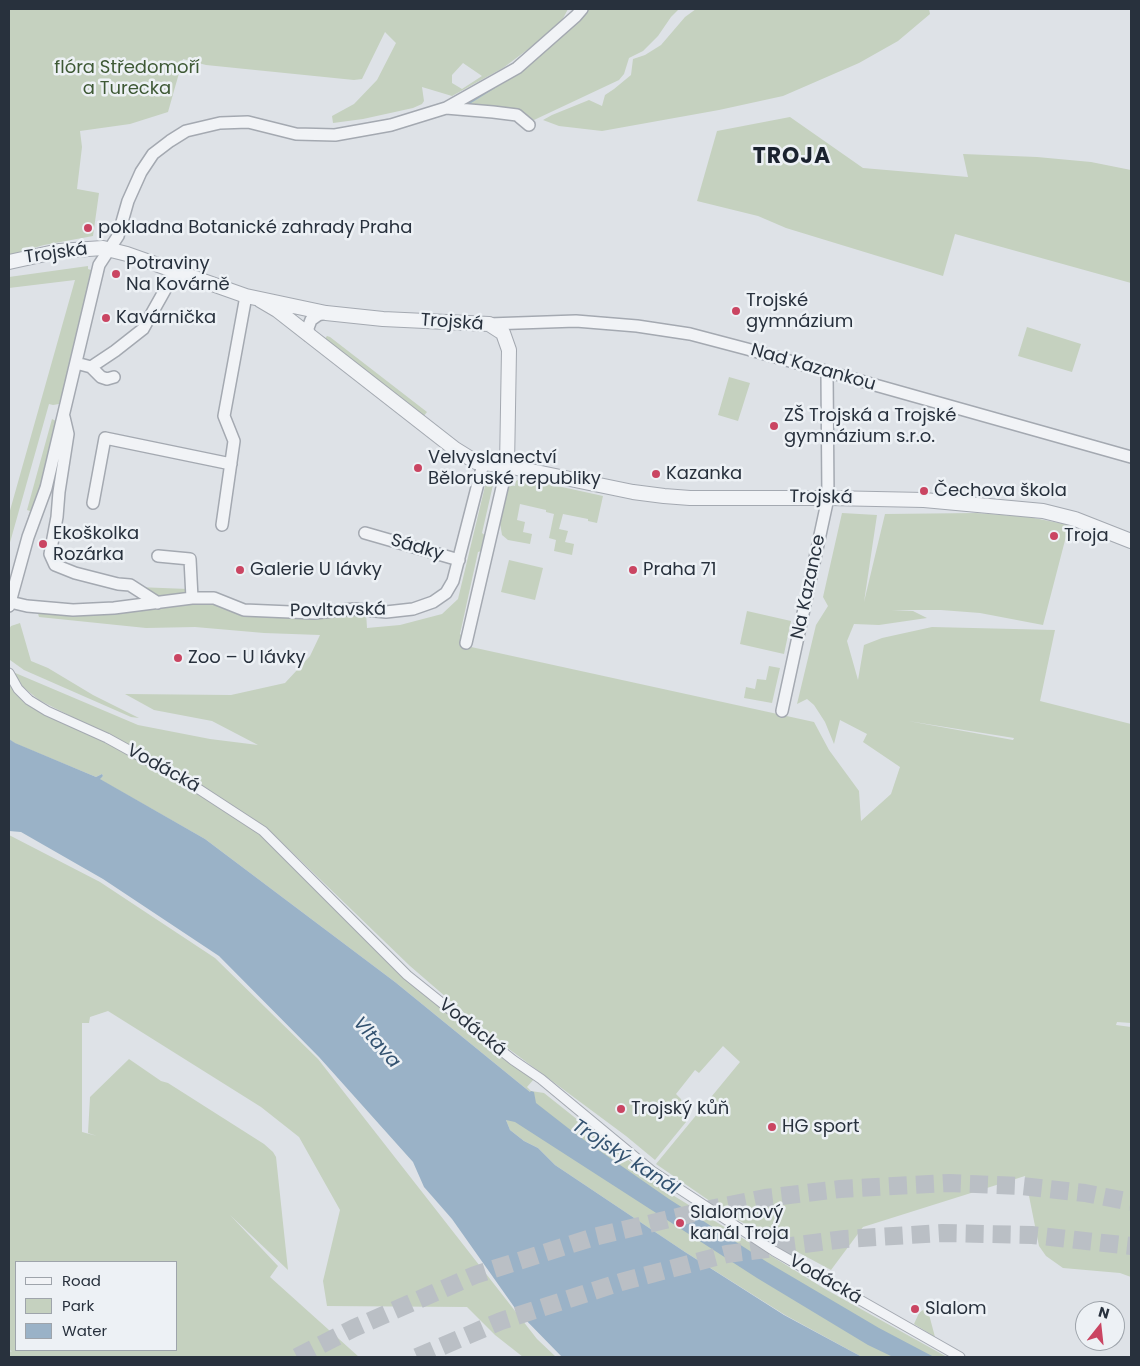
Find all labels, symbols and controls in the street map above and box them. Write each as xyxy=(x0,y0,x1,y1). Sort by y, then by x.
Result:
park label: flóra Středomoří a Turecka xyxy=(54,57,200,100)
district label: TROJA xyxy=(752,144,832,170)
place label: pokladna Botanické zahrady Praha xyxy=(98,217,412,239)
marker: pokladna Botanické zahrady Praha xyxy=(82,222,94,234)
street label: Trojská xyxy=(23,239,89,269)
place label: Potraviny Na Kovárně xyxy=(126,253,230,296)
marker: Potraviny Na Kovárně xyxy=(110,268,122,280)
place label: Trojské gymnázium xyxy=(746,290,853,332)
marker: Trojské gymnázium xyxy=(730,305,742,317)
place label: Kavárnička xyxy=(116,307,216,329)
street label: Trojská xyxy=(420,310,484,336)
marker: Kavárnička xyxy=(100,312,112,324)
street label: Nad Kazankou xyxy=(748,340,878,396)
place label: ZŠ Trojská a Trojské gymnázium s.r.o. xyxy=(784,405,956,448)
marker: ZŠ Trojská a Trojské gymnázium s.r.o. xyxy=(768,420,780,432)
place label: Velvyslanectví Běloruské republiky xyxy=(428,447,601,489)
marker: Velvyslanectví Běloruské republiky xyxy=(412,462,424,474)
place label: Kazanka xyxy=(666,463,742,485)
marker: Kazanka xyxy=(650,468,662,480)
place label: Čechova škola xyxy=(934,480,1067,502)
marker: Čechova škola xyxy=(918,485,930,497)
street label: Trojská xyxy=(789,487,853,509)
place label: Ekoškolka Rozárka xyxy=(53,523,139,566)
place label: Troja xyxy=(1064,525,1109,547)
street label: Sádky xyxy=(388,530,446,566)
marker: Troja xyxy=(1048,530,1060,542)
street label: Na Kazance xyxy=(787,533,831,641)
marker: Ekoškolka Rozárka xyxy=(37,538,49,550)
place label: Galerie U lávky xyxy=(250,559,382,581)
place label: Praha 71 xyxy=(643,559,716,581)
marker: Galerie U lávky xyxy=(234,564,246,576)
marker: Praha 71 xyxy=(627,564,639,576)
street label: Povltavská xyxy=(290,599,386,623)
place label: Zoo – U lávky xyxy=(188,647,306,669)
marker: Zoo – U lávky xyxy=(172,652,184,664)
street label: Vodácká xyxy=(123,740,203,798)
street label: Vodácká xyxy=(434,994,510,1062)
water label: Vltava xyxy=(347,1013,405,1073)
place label: Trojský kůň xyxy=(631,1098,729,1120)
marker: Trojský kůň xyxy=(615,1103,627,1115)
water label: Trojský kanál xyxy=(567,1115,683,1201)
place label: HG sport xyxy=(782,1116,860,1138)
marker: HG sport xyxy=(766,1121,778,1133)
place label: Slalomový kanál Troja xyxy=(690,1202,789,1244)
marker: Slalomový kanál Troja xyxy=(674,1217,686,1229)
street label: Vodácká xyxy=(785,1251,865,1309)
legend xyxy=(15,1261,178,1351)
text: Road xyxy=(62,1270,101,1291)
text: Park xyxy=(62,1295,94,1316)
place label: Slalom xyxy=(925,1298,987,1320)
north arrow xyxy=(1075,1301,1125,1351)
text: N xyxy=(1096,1301,1112,1324)
marker: Slalom xyxy=(909,1303,921,1315)
text: Water xyxy=(62,1320,107,1341)

